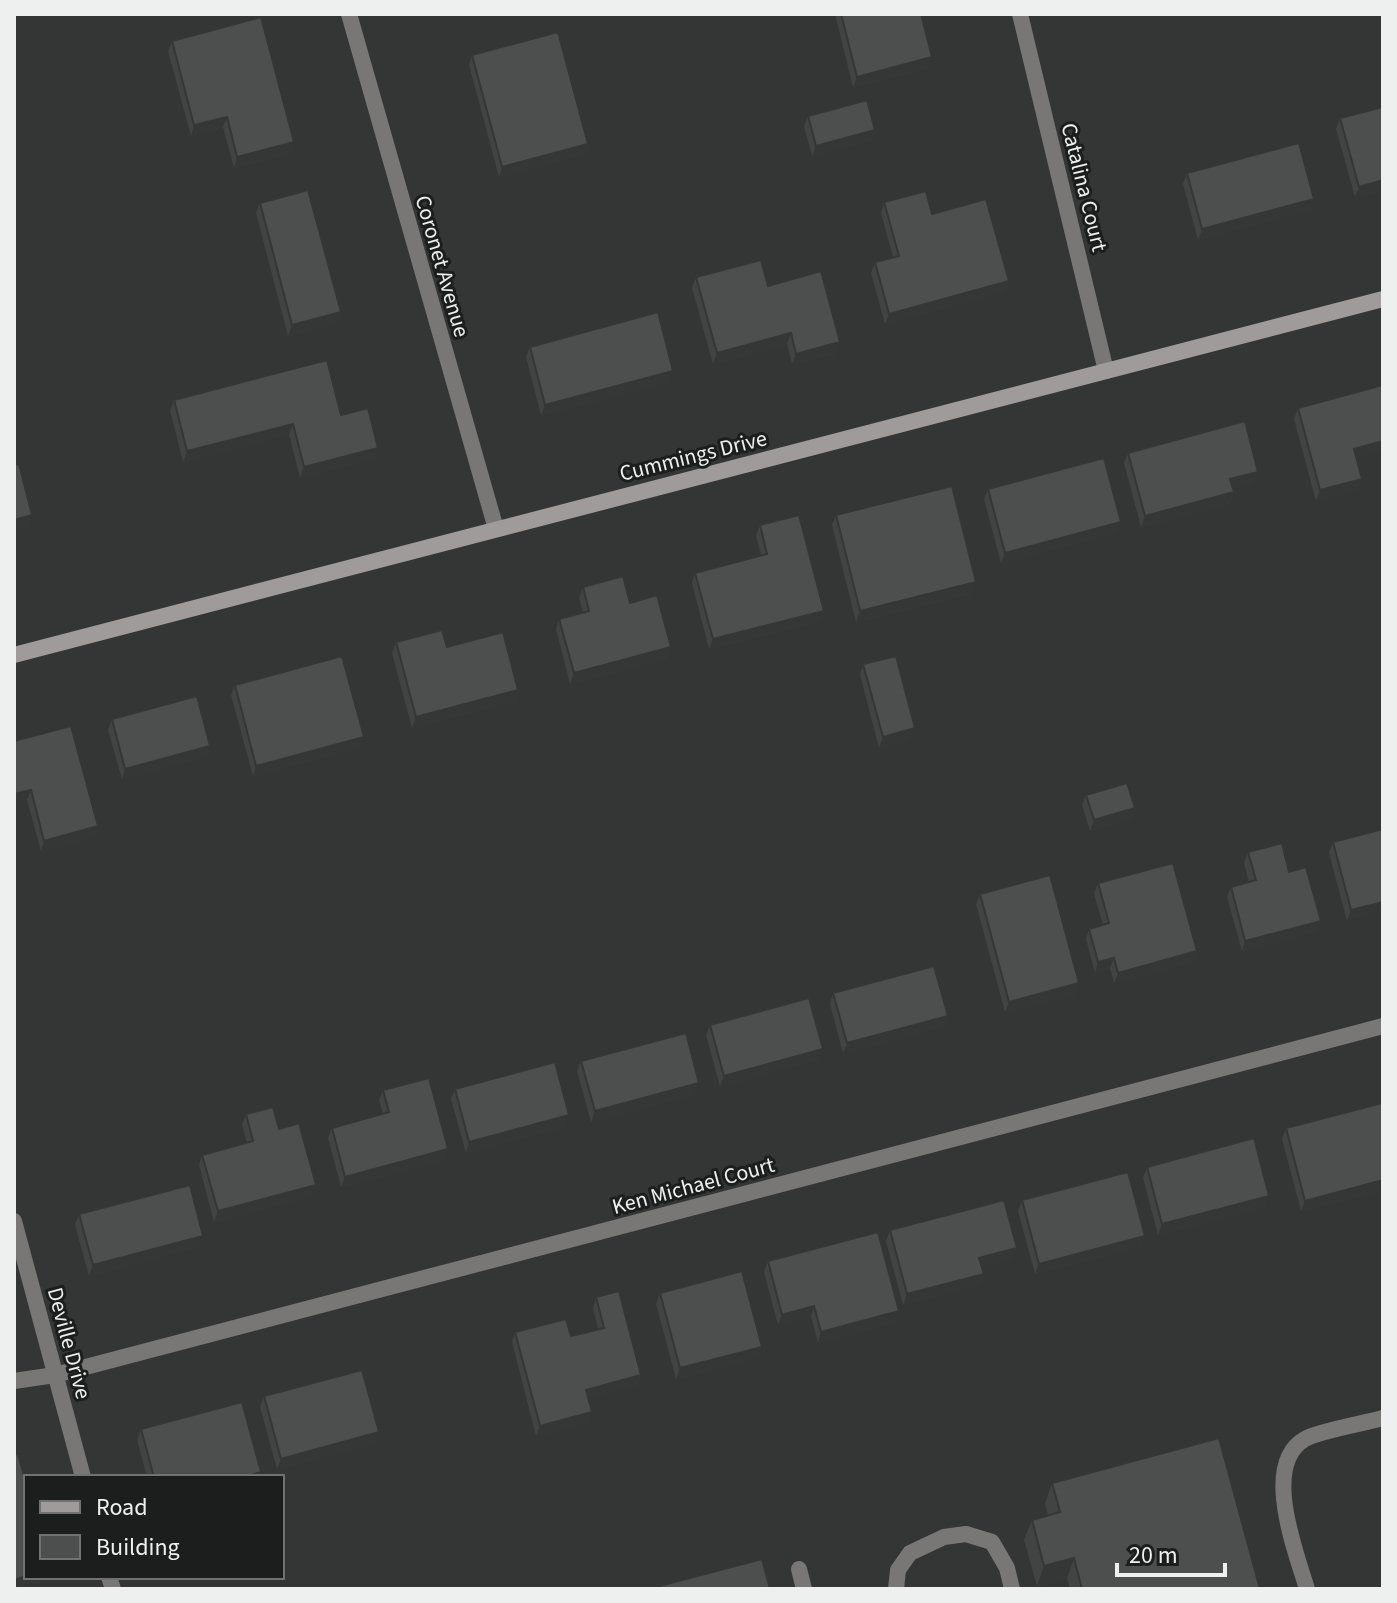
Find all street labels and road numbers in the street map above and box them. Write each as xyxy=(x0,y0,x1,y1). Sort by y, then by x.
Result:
street label: Catalina Court xyxy=(1053,120,1116,255)
street label: Coronet Avenue xyxy=(407,192,478,341)
street label: Cummings Drive xyxy=(616,422,770,490)
street label: Ken Michael Court xyxy=(609,1149,779,1223)
street label: Deville Drive xyxy=(39,1284,99,1403)

